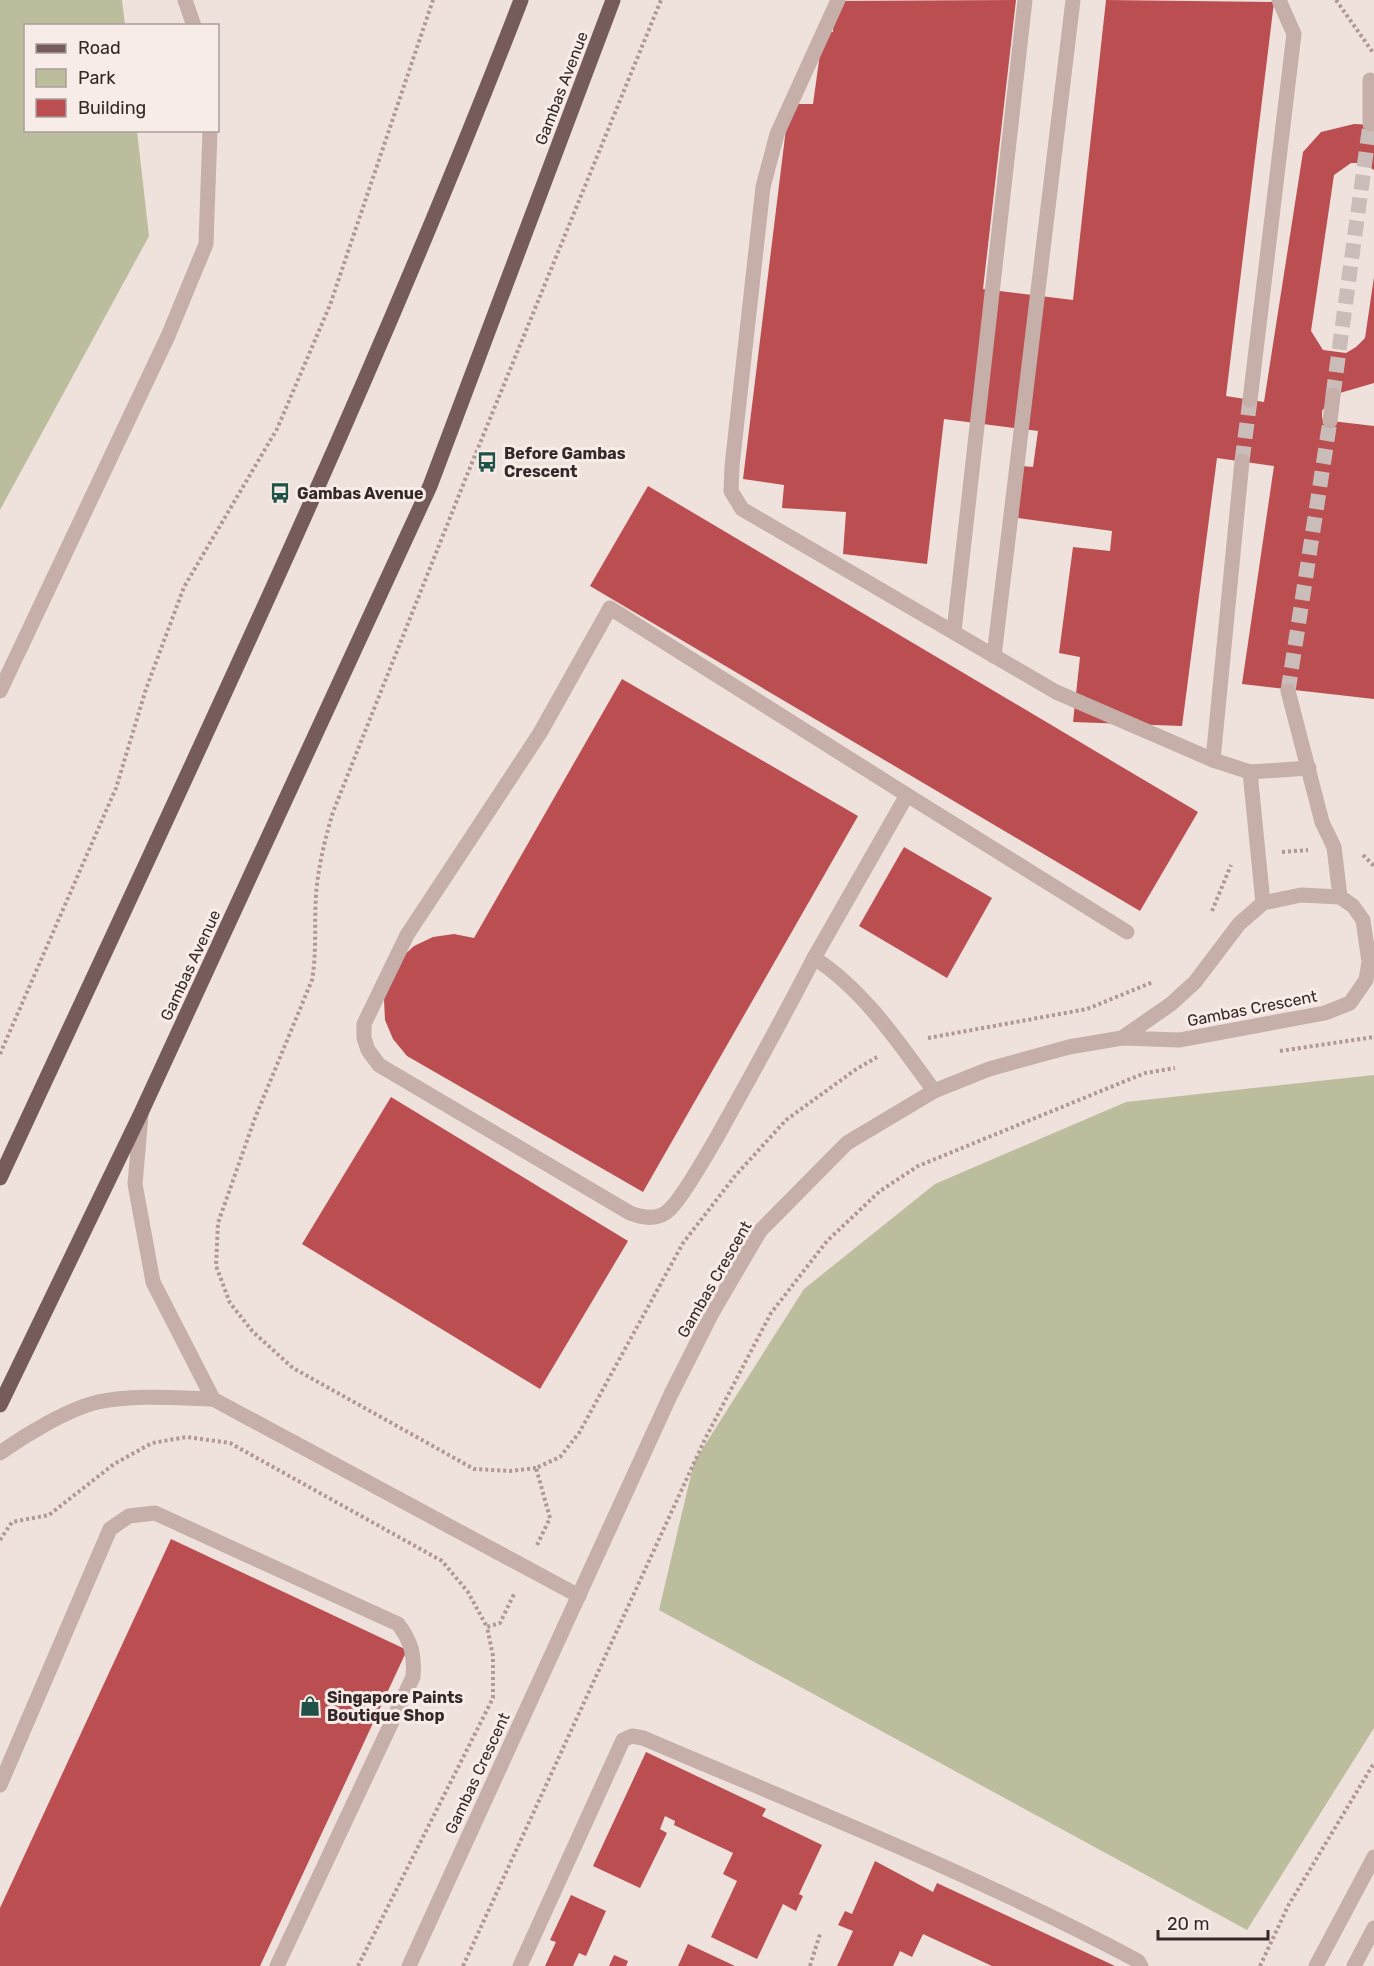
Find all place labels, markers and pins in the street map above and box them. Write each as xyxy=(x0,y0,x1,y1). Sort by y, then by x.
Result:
place label: Before Gambas Crescent xyxy=(504,444,626,481)
bus stop icon: Before Gambas Crescent xyxy=(475,450,499,474)
bus stop icon: Gambas Avenue xyxy=(268,481,292,505)
place label: Gambas Avenue xyxy=(297,484,424,503)
place label: Singapore Paints Boutique Shop xyxy=(327,1688,463,1725)
shop icon: Singapore Paints Boutique Shop xyxy=(298,1694,322,1718)

